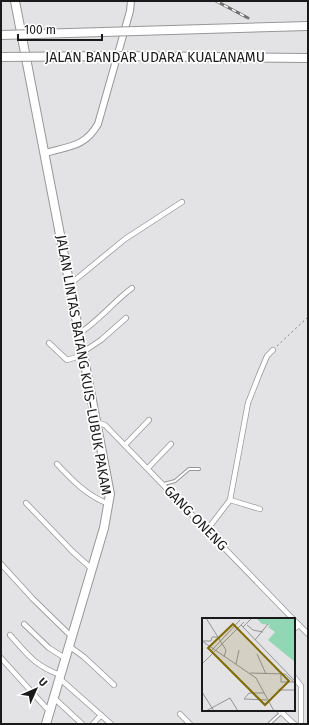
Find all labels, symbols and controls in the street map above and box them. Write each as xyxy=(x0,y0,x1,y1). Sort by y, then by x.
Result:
scale bar xyxy=(18,16,102,42)
text: 100 m xyxy=(24,23,56,37)
street label: JALAN BANDAR UDARA KUALANAMU xyxy=(45,49,265,66)
street label: JALAN LINTAS BATANG KUIS–LUBUK PAKAM xyxy=(52,234,115,497)
street label: GANG ONENG xyxy=(160,482,231,555)
inset map xyxy=(202,618,295,711)
north arrow xyxy=(16,669,56,709)
text: U xyxy=(36,675,50,689)

